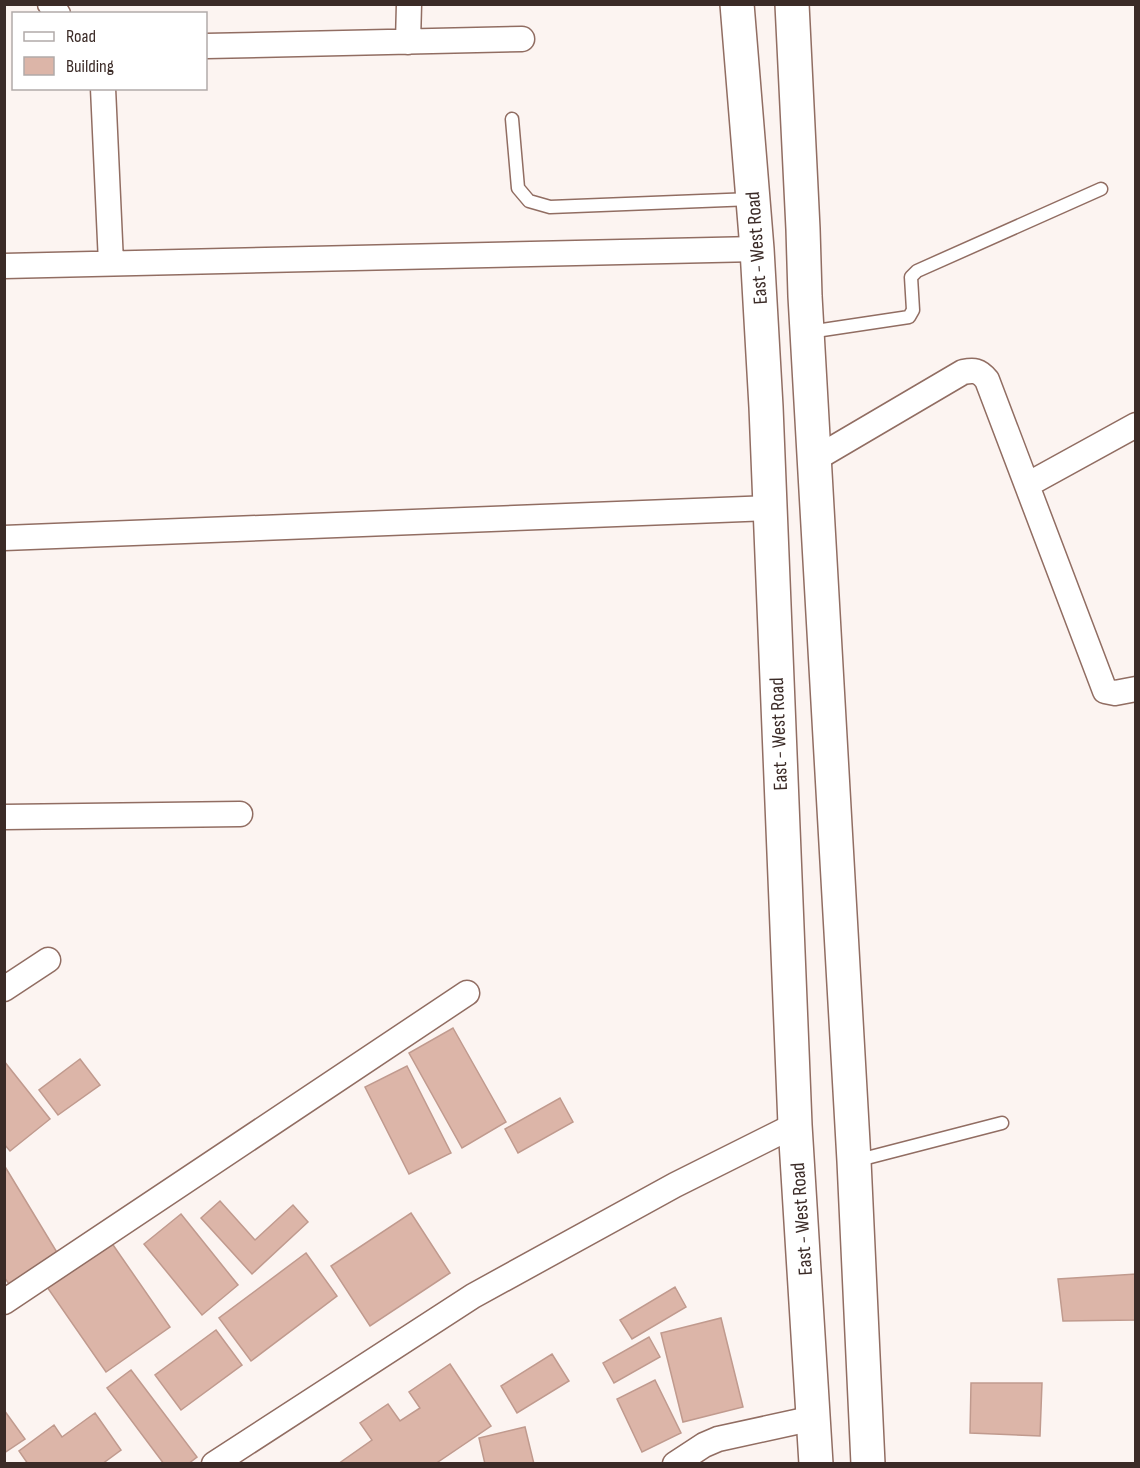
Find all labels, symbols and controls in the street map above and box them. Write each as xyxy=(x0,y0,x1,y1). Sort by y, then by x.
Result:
legend xyxy=(12,12,207,90)
text: Road xyxy=(66,26,96,47)
text: Building xyxy=(66,56,114,77)
street label: East - West Road xyxy=(741,191,773,305)
street label: East - West Road xyxy=(765,677,793,791)
street label: East - West Road xyxy=(786,1162,818,1276)

